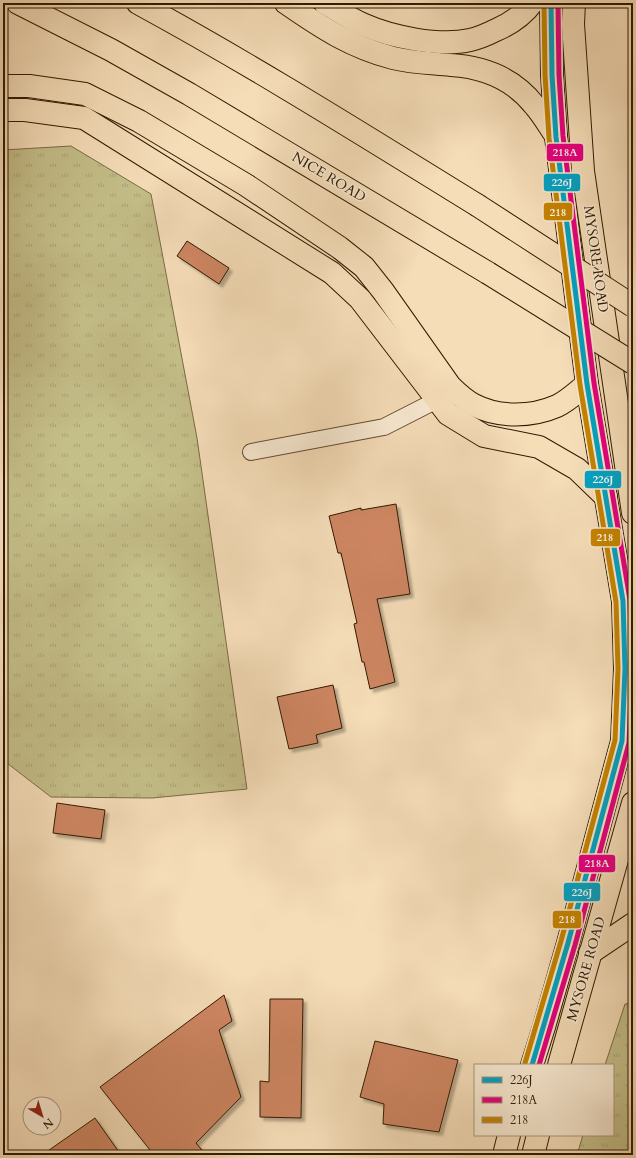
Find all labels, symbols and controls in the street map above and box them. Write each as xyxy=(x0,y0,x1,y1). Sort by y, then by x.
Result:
line badge: 218A xyxy=(546,143,584,162)
text: 218A xyxy=(552,145,578,160)
street label: NICE ROAD xyxy=(289,147,369,207)
line badge: 226J xyxy=(543,173,581,192)
text: 226J xyxy=(551,175,573,190)
line badge: 218 xyxy=(543,202,573,221)
street label: MYSORE ROAD xyxy=(579,204,613,314)
text: 218 xyxy=(550,205,566,220)
line badge: 226J xyxy=(584,470,622,489)
text: 226J xyxy=(592,472,614,487)
line badge: 218 xyxy=(590,528,621,547)
text: 218 xyxy=(597,530,613,545)
line badge: 218A xyxy=(578,854,616,873)
text: 218A xyxy=(584,856,610,871)
line badge: 226J xyxy=(563,882,601,902)
text: 226J xyxy=(571,885,593,900)
line badge: 218 xyxy=(552,910,582,929)
text: 218 xyxy=(559,912,575,927)
street label: MYSORE ROAD xyxy=(562,914,610,1024)
legend xyxy=(474,1064,614,1136)
text: 226J xyxy=(510,1072,533,1088)
text: 218A xyxy=(510,1092,537,1108)
north arrow xyxy=(22,1096,62,1136)
text: 218 xyxy=(510,1112,528,1128)
text: N xyxy=(39,1115,56,1133)

